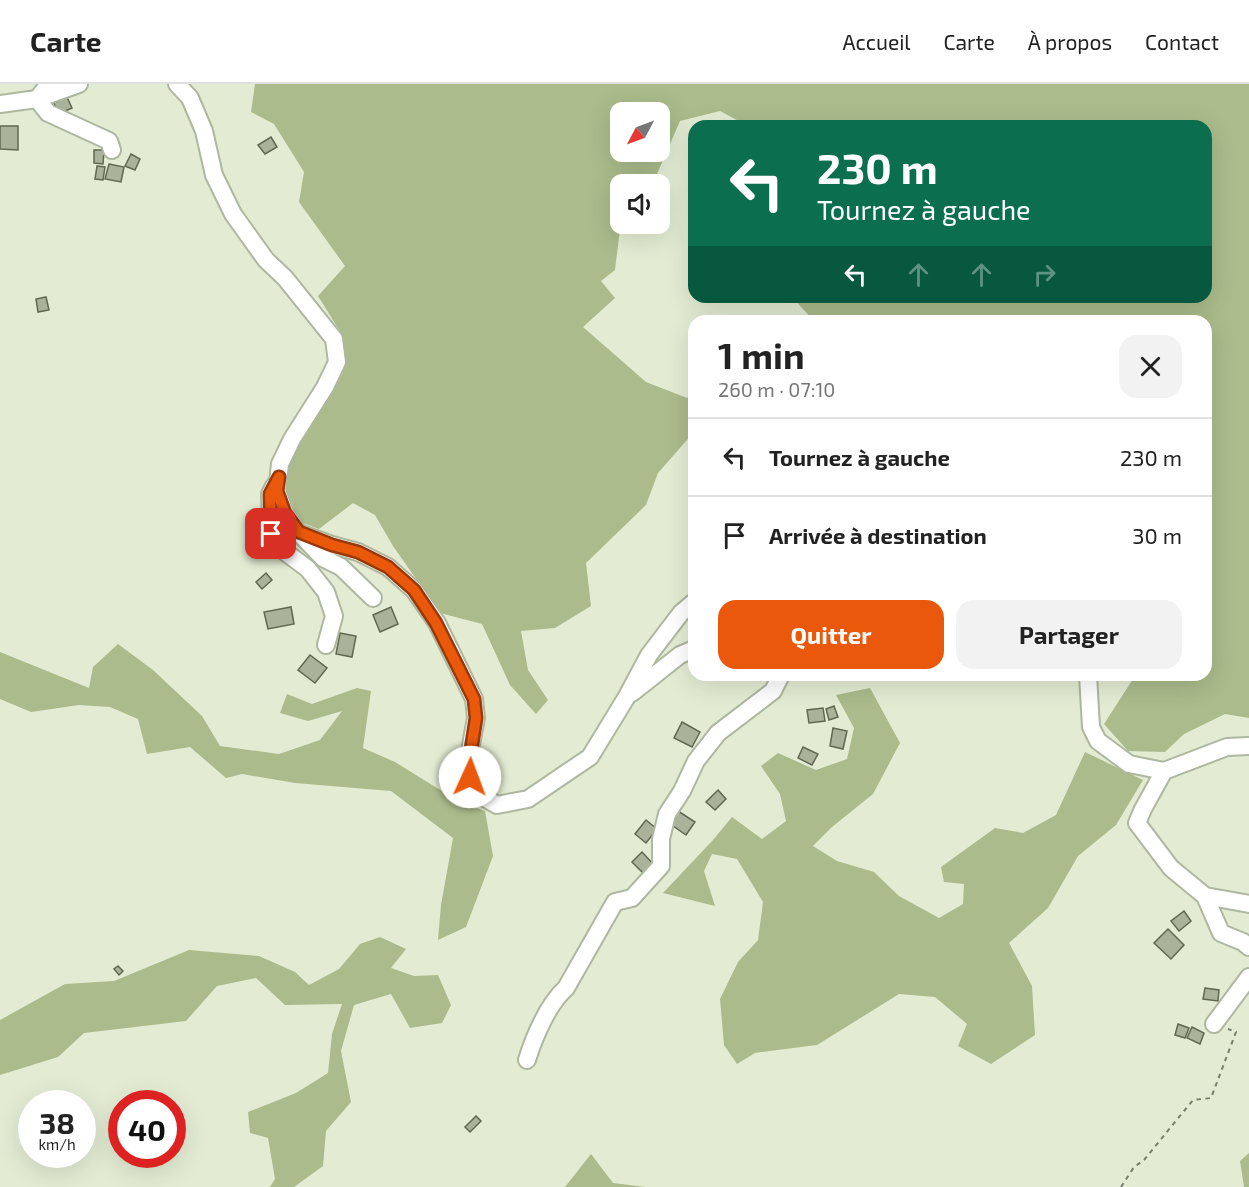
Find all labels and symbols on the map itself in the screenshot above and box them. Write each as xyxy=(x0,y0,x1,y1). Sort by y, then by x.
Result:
north arrow xyxy=(610,102,670,162)
pin xyxy=(245,508,296,559)
position arrow xyxy=(438,745,502,809)
speed limit sign: 40 xyxy=(108,1090,186,1168)

